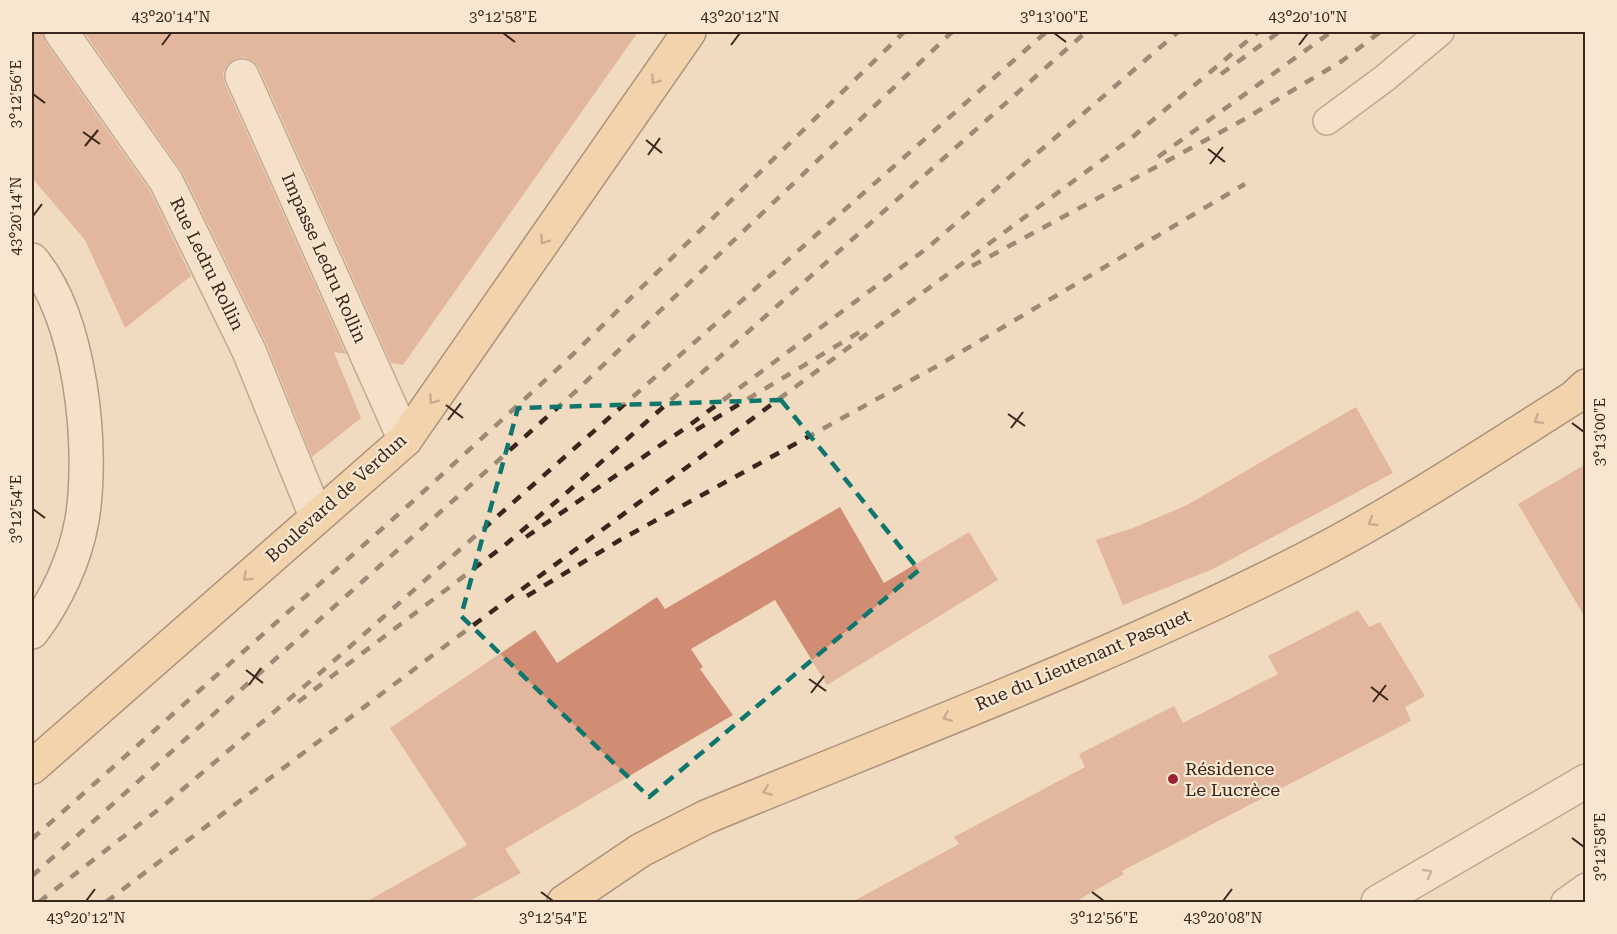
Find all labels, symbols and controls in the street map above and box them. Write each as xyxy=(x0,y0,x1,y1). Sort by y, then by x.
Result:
text: 43°20'14"N xyxy=(131,8,211,26)
text: 3°12'58"E xyxy=(469,8,537,26)
text: 43°20'12"N xyxy=(700,8,780,26)
text: 3°13'00"E xyxy=(1020,8,1088,26)
text: 43°20'10"N xyxy=(1268,8,1348,26)
text: 3°12'56"E xyxy=(7,60,25,128)
one-way arrow xyxy=(651,73,662,84)
street label: Impasse Ledru Rollin xyxy=(278,170,372,346)
text: 43°20'14"N xyxy=(7,176,25,256)
street label: Rue Ledru Rollin xyxy=(166,194,249,334)
one-way arrow xyxy=(540,233,551,244)
one-way arrow xyxy=(429,393,440,404)
text: 3°13'00"E xyxy=(1591,398,1609,466)
one-way arrow xyxy=(1534,413,1545,424)
street label: Boulevard de Verdun xyxy=(261,429,411,566)
text: 3°12'54"E xyxy=(7,475,25,543)
one-way arrow xyxy=(1368,515,1378,526)
one-way arrow xyxy=(243,570,254,581)
street label: Rue du Lieutenant Pasquet xyxy=(972,604,1194,715)
one-way arrow xyxy=(943,710,954,722)
place label: Résidence Le Lucrèce xyxy=(1185,758,1280,800)
marker: Résidence Le Lucrèce xyxy=(1166,772,1180,786)
one-way arrow xyxy=(762,784,773,796)
text: 3°12'58"E xyxy=(1591,813,1609,881)
one-way arrow xyxy=(1422,869,1432,880)
text: 43°20'12"N xyxy=(46,909,126,927)
text: 3°12'54"E xyxy=(519,909,587,927)
text: 3°12'56"E xyxy=(1070,909,1138,927)
text: 43°20'08"N xyxy=(1183,909,1263,927)

